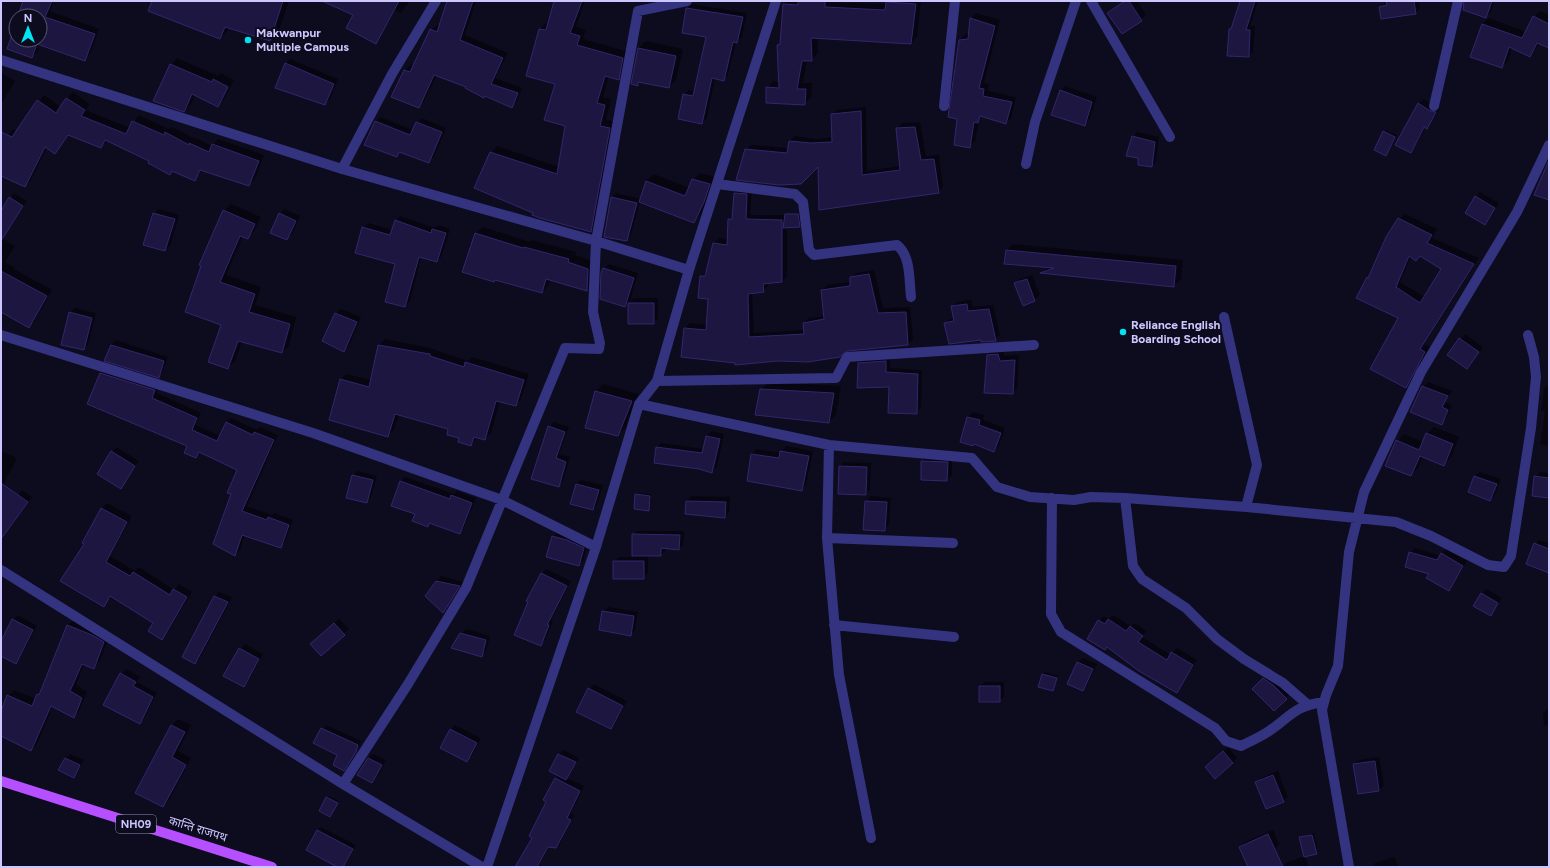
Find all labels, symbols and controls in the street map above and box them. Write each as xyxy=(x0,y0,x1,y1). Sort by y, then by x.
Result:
north arrow xyxy=(8,8,48,48)
text: N xyxy=(24,12,32,25)
place label: Makwanpur Multiple Campus xyxy=(256,26,349,54)
marker: Makwanpur Multiple Campus xyxy=(243,35,253,45)
place label: Reliance English Boarding School xyxy=(1131,318,1221,346)
marker: Reliance English Boarding School xyxy=(1118,327,1128,337)
street label: कान्ति राजपथ xyxy=(167,813,230,845)
road number: NH09 xyxy=(116,815,156,833)

